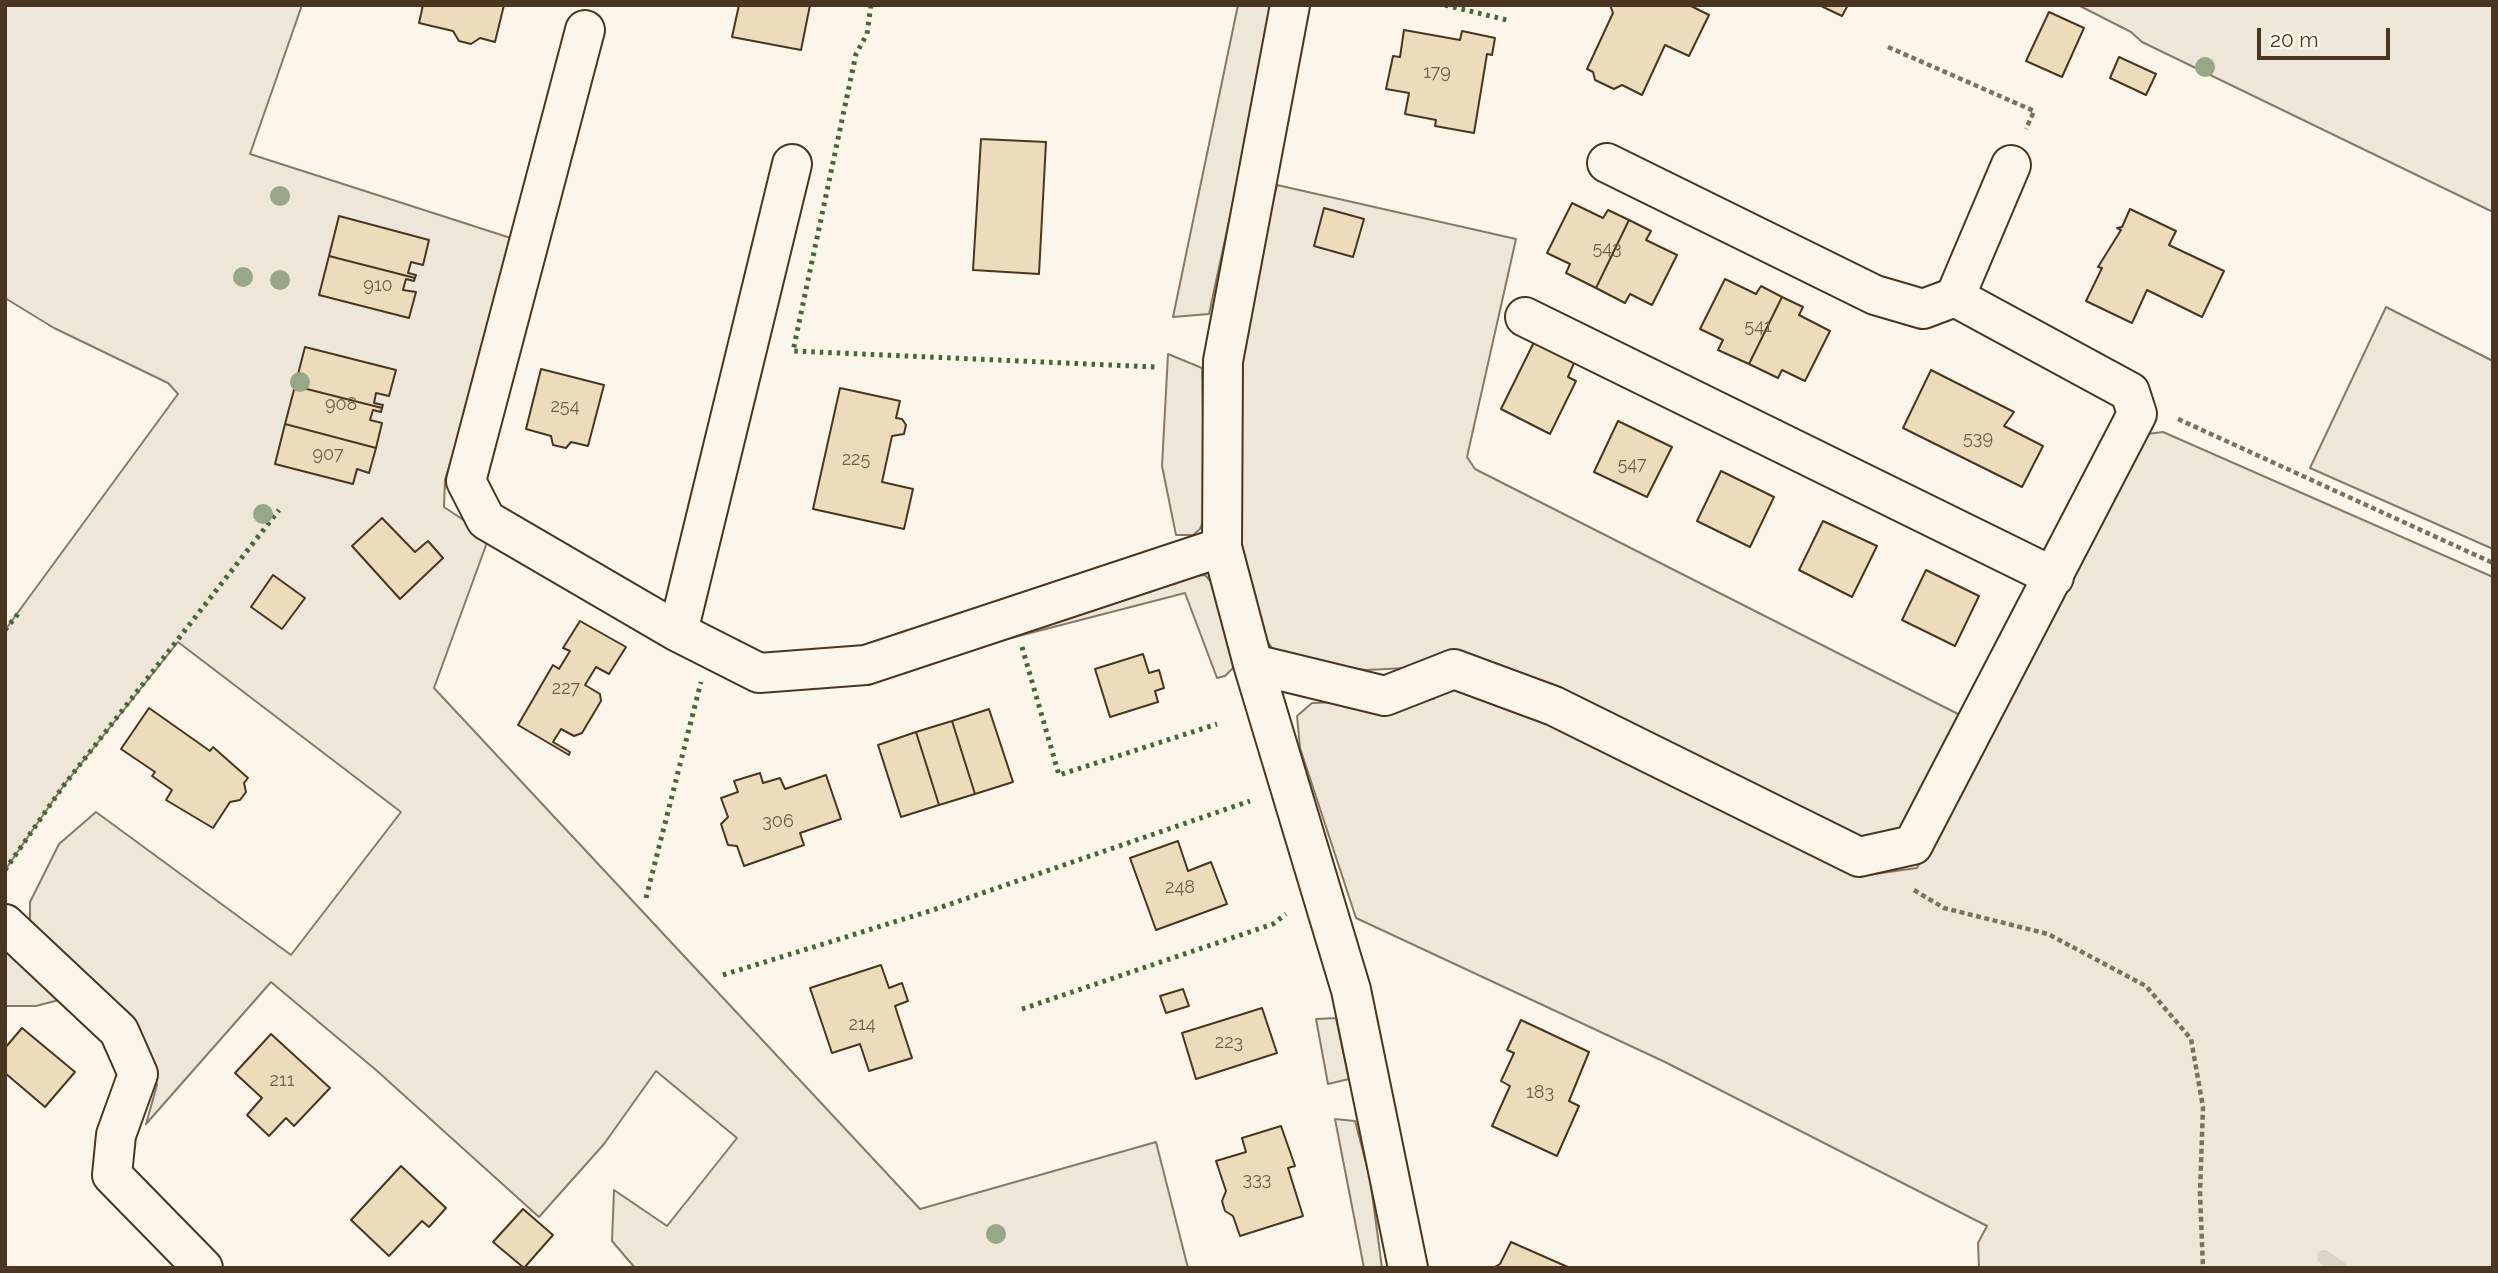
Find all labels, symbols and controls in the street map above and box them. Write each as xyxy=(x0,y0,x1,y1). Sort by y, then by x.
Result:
scale bar xyxy=(2260,14,2393,58)
text: 20 m xyxy=(2270,27,2318,52)
house number: 179 xyxy=(1423,62,1451,84)
house number: 543 xyxy=(1592,238,1622,260)
house number: 910 xyxy=(363,275,393,297)
house number: 541 xyxy=(1744,316,1772,338)
house number: 908 xyxy=(325,394,357,416)
house number: 254 xyxy=(550,396,580,418)
house number: 539 xyxy=(1963,428,1993,450)
house number: 907 xyxy=(312,444,344,466)
house number: 225 xyxy=(842,449,870,471)
house number: 547 xyxy=(1617,454,1647,476)
house number: 227 xyxy=(552,678,580,700)
house number: 306 xyxy=(762,811,794,833)
house number: 248 xyxy=(1165,877,1195,899)
house number: 214 xyxy=(849,1014,875,1036)
house number: 223 xyxy=(1215,1032,1243,1054)
house number: 211 xyxy=(270,1070,294,1092)
house number: 183 xyxy=(1526,1082,1554,1104)
house number: 333 xyxy=(1243,1169,1271,1191)

